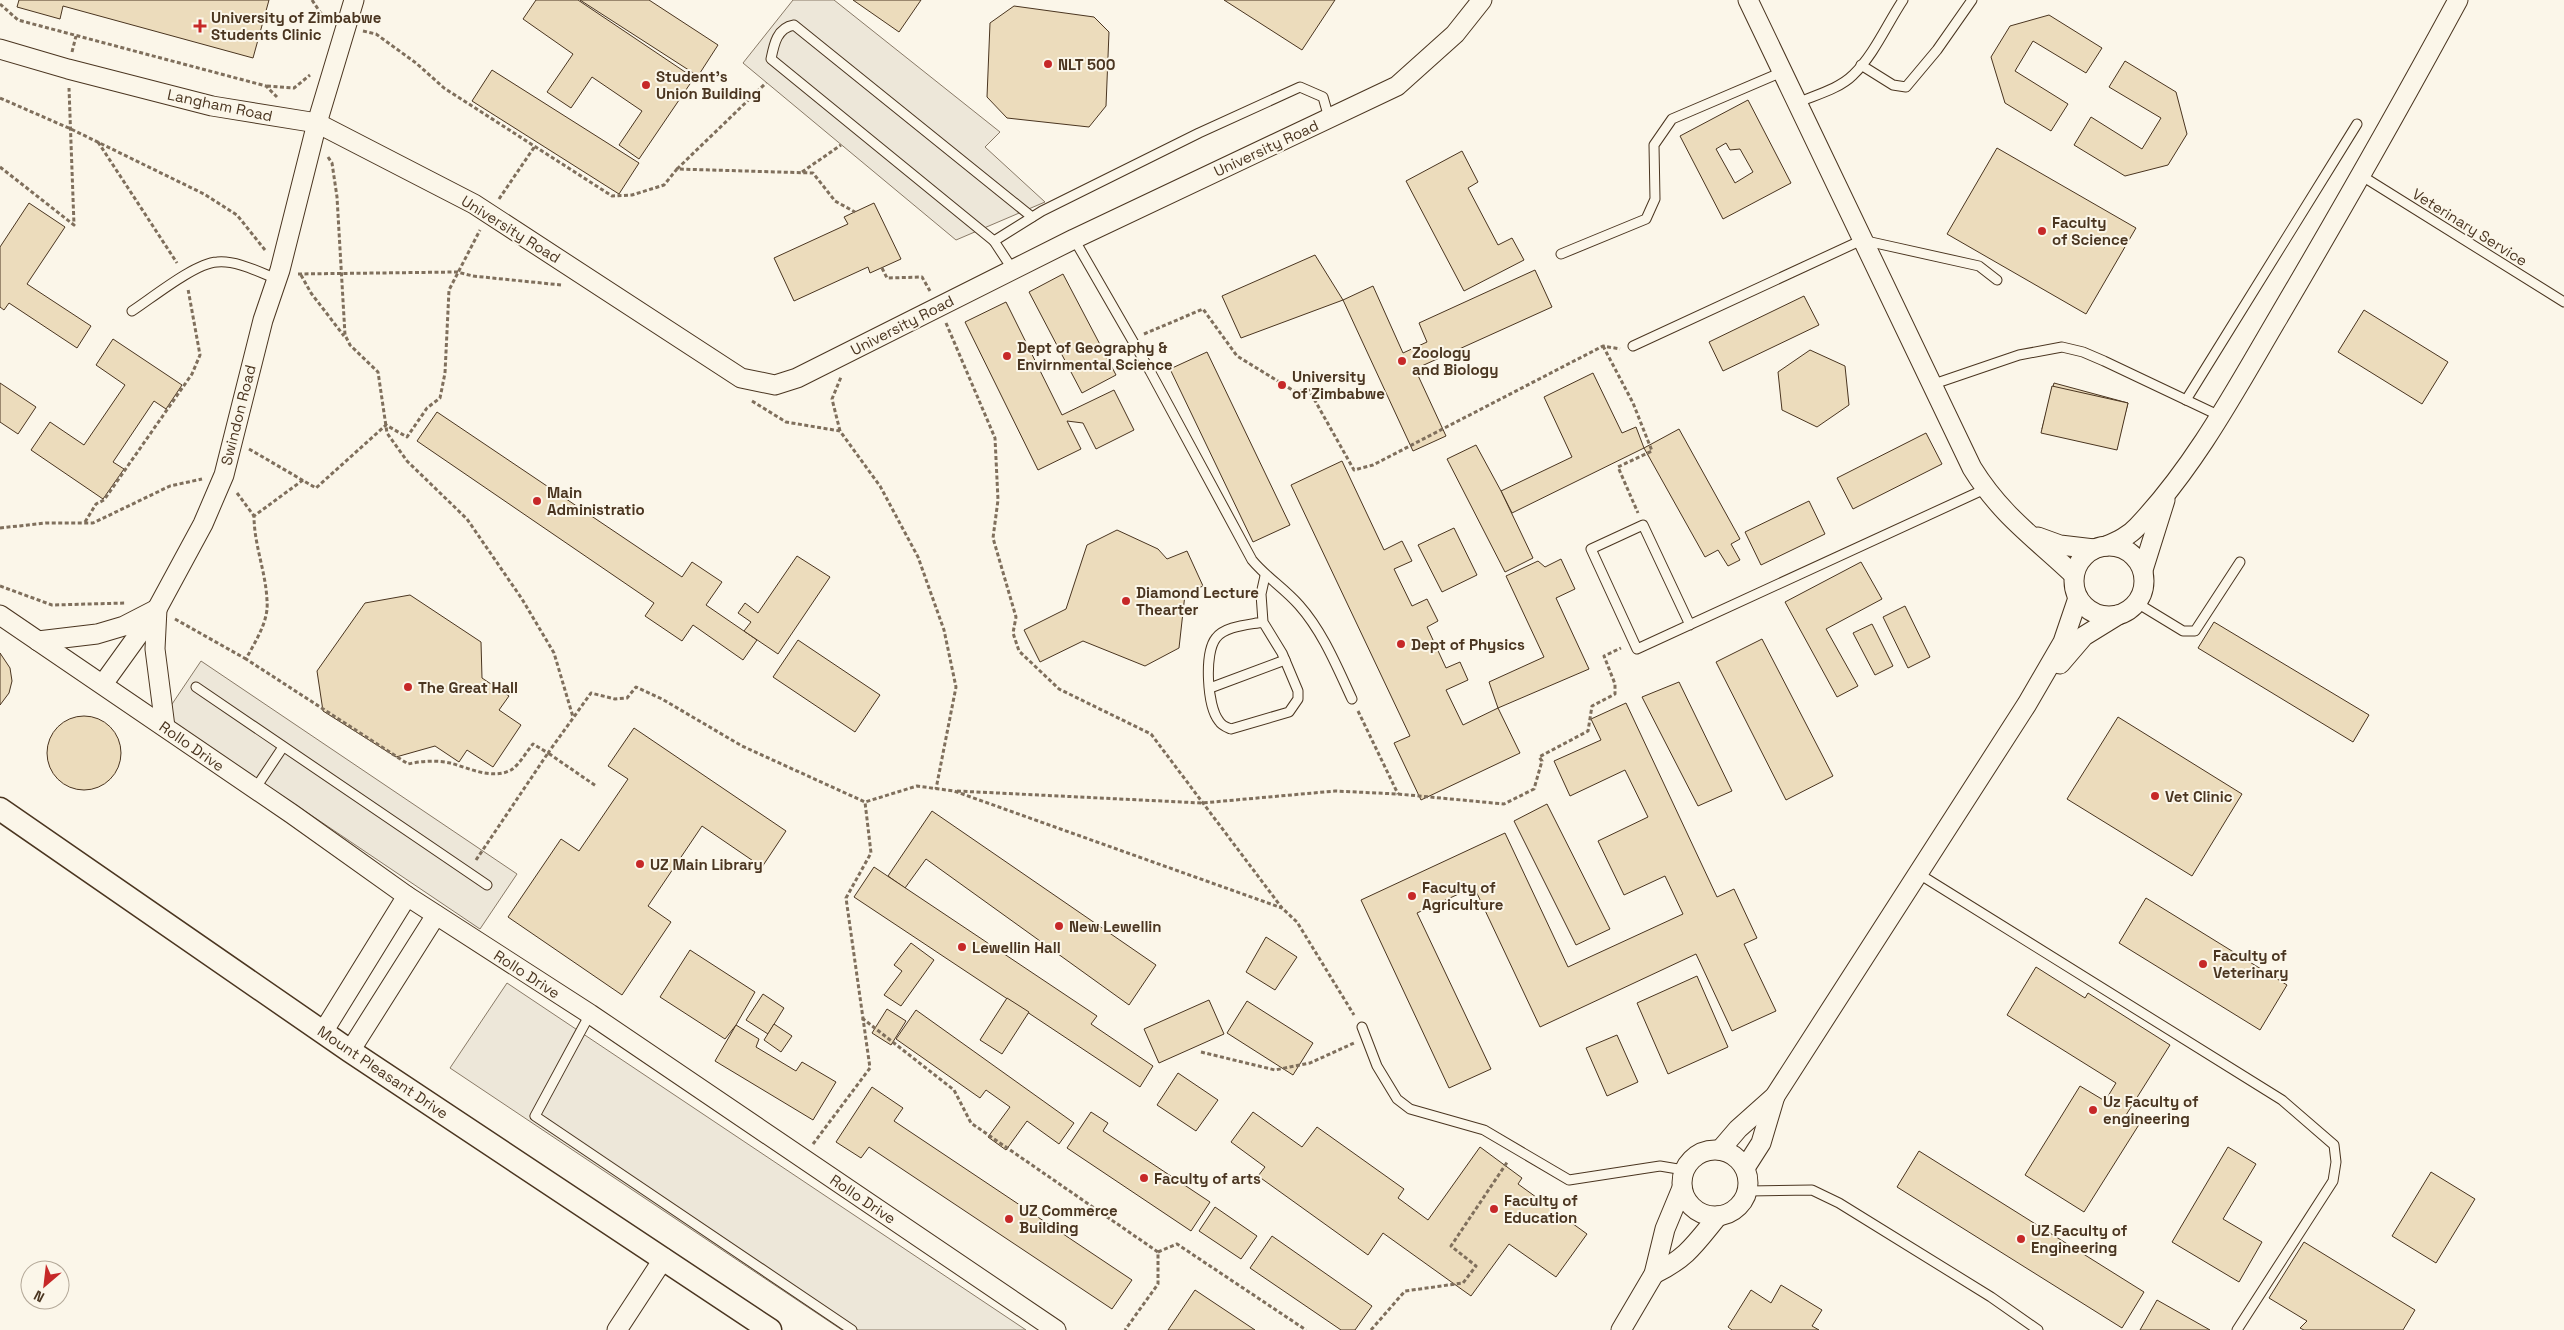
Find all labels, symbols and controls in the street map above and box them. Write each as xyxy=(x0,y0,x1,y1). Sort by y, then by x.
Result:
place label: University of Zimbabwe Students Clinic xyxy=(211,8,382,44)
marker: University of Zimbabwe Students Clinic xyxy=(193,19,207,33)
place label: NLT 500 xyxy=(1058,55,1115,74)
marker: NLT 500 xyxy=(1042,58,1054,70)
place label: Student's Union Building xyxy=(656,67,761,103)
marker: Student's Union Building xyxy=(640,79,652,91)
street label: Langham Road xyxy=(166,85,274,125)
street label: University Road xyxy=(1211,115,1321,181)
street label: Veterinary Service xyxy=(2409,184,2531,270)
street label: University Road xyxy=(458,191,564,267)
place label: Faculty of Science xyxy=(2052,213,2129,249)
marker: Faculty of Science xyxy=(2036,225,2048,237)
street label: University Road xyxy=(847,291,957,359)
place label: Dept of Geography & Envirnmental Science xyxy=(1017,338,1173,374)
place label: Zoology and Biology xyxy=(1412,343,1498,379)
marker: Dept of Geography & Envirnmental Science xyxy=(1001,350,1013,362)
marker: Zoology and Biology xyxy=(1396,355,1408,367)
street label: Swindon Road xyxy=(216,363,260,467)
place label: University of Zimbabwe xyxy=(1292,367,1385,403)
marker: University of Zimbabwe xyxy=(1276,379,1288,391)
place label: Main Administratio xyxy=(547,483,645,519)
marker: Main Administratio xyxy=(531,495,543,507)
place label: Diamond Lecture Thearter xyxy=(1136,583,1259,619)
marker: Diamond Lecture Thearter xyxy=(1120,595,1132,607)
place label: Dept of Physics xyxy=(1411,635,1525,654)
marker: Dept of Physics xyxy=(1395,638,1407,650)
place label: The Great Hall xyxy=(418,678,518,697)
marker: The Great Hall xyxy=(402,681,414,693)
street label: Rollo Drive xyxy=(156,717,228,775)
place label: Vet Clinic xyxy=(2165,787,2233,806)
marker: Vet Clinic xyxy=(2149,790,2161,802)
place label: UZ Main Library xyxy=(650,855,763,874)
marker: UZ Main Library xyxy=(634,858,646,870)
place label: Faculty of Agriculture xyxy=(1422,878,1504,914)
marker: Faculty of Agriculture xyxy=(1406,890,1418,902)
place label: New Lewellin xyxy=(1069,917,1162,936)
marker: New Lewellin xyxy=(1053,920,1065,932)
place label: Lewellin Hall xyxy=(972,938,1061,957)
marker: Lewellin Hall xyxy=(956,941,968,953)
street label: Rollo Drive xyxy=(490,946,564,1002)
place label: Faculty of Veterinary xyxy=(2213,946,2288,982)
marker: Faculty of Veterinary xyxy=(2197,958,2209,970)
street label: Mount Pleasant Drive xyxy=(314,1021,452,1123)
place label: Uz Faculty of engineering xyxy=(2103,1092,2199,1128)
marker: Uz Faculty of engineering xyxy=(2087,1104,2099,1116)
place label: Faculty of arts xyxy=(1154,1169,1261,1188)
street label: Rollo Drive xyxy=(827,1170,900,1228)
marker: Faculty of arts xyxy=(1138,1172,1150,1184)
place label: Faculty of Education xyxy=(1504,1191,1578,1227)
place label: UZ Commerce Building xyxy=(1019,1201,1118,1237)
marker: Faculty of Education xyxy=(1488,1203,1500,1215)
marker: UZ Commerce Building xyxy=(1003,1213,1015,1225)
place label: UZ Faculty of Engineering xyxy=(2031,1221,2128,1257)
marker: UZ Faculty of Engineering xyxy=(2015,1233,2027,1245)
north arrow xyxy=(20,1260,70,1310)
text: N xyxy=(31,1286,47,1307)

